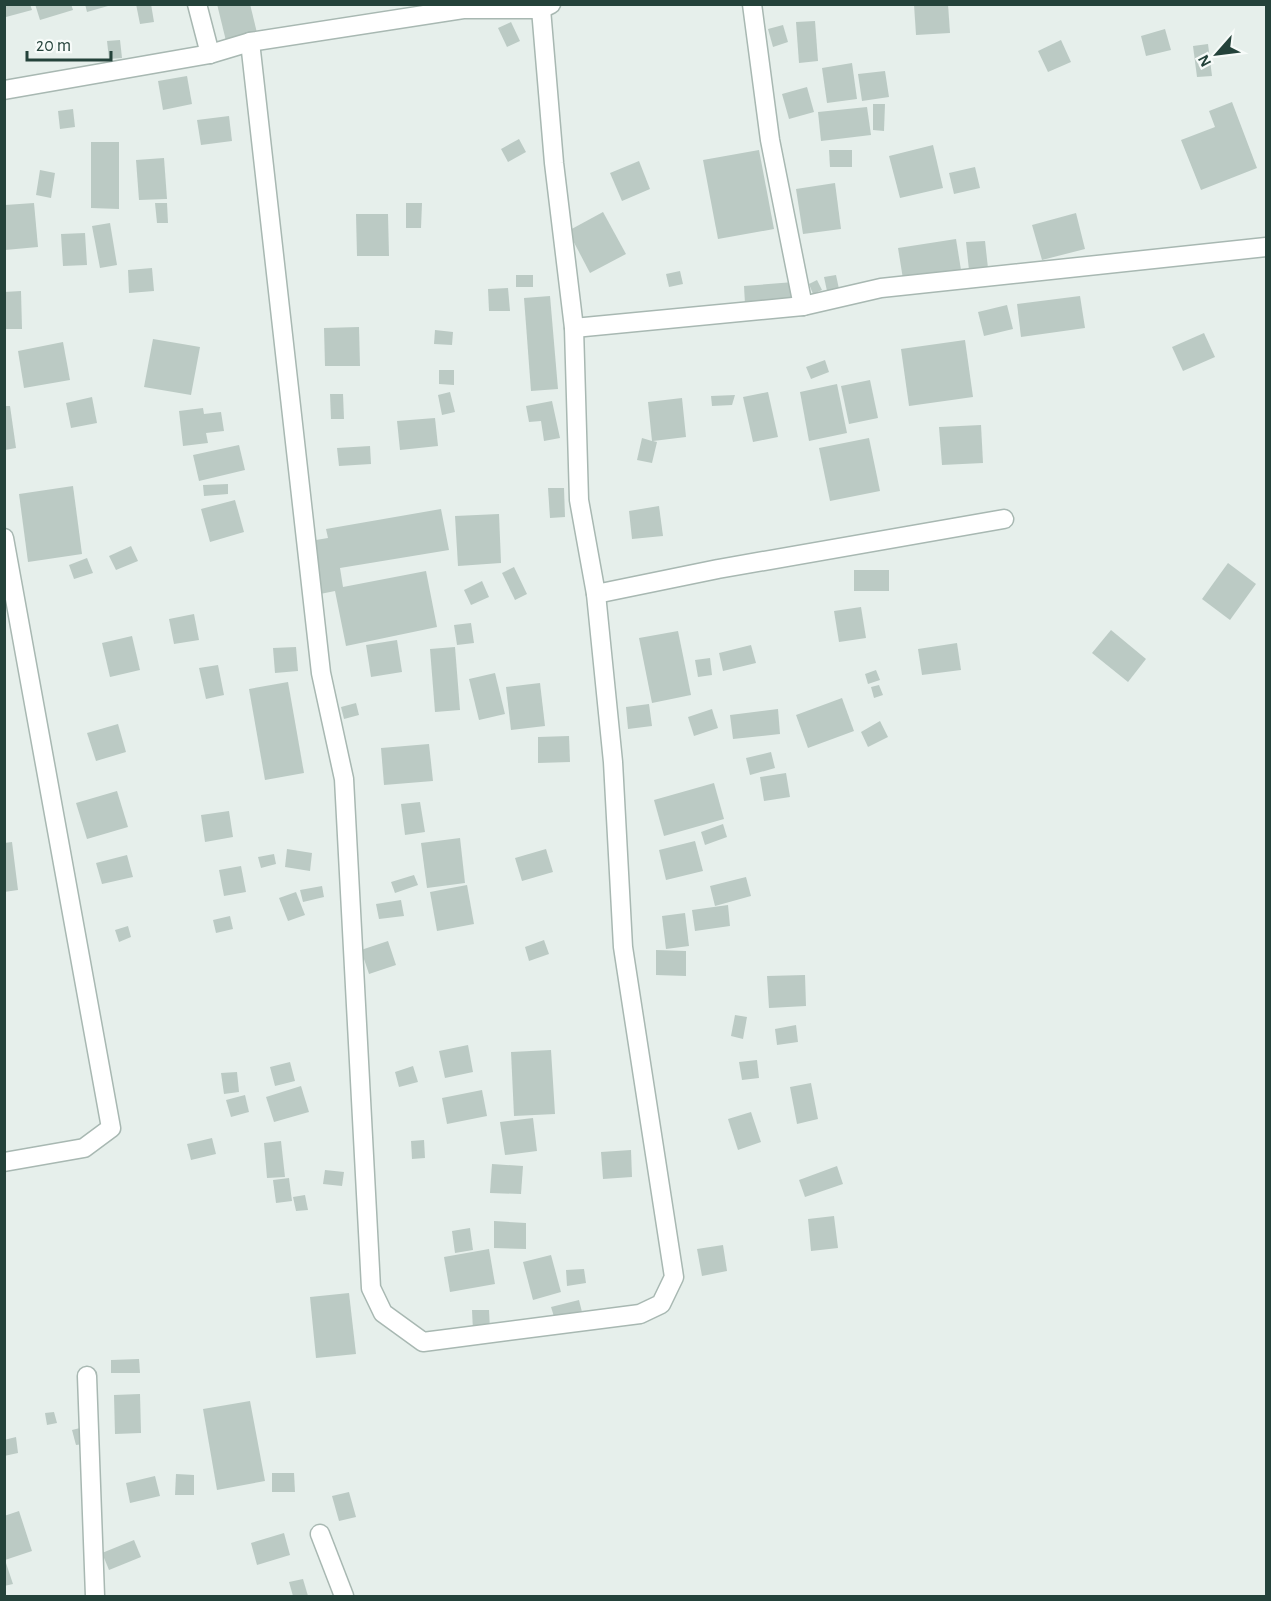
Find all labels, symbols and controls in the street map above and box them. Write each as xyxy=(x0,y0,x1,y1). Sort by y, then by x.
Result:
scale bar xyxy=(27,24,111,62)
north arrow xyxy=(1187,24,1247,84)
text: 20 m xyxy=(36,37,71,55)
text: N xyxy=(1195,52,1214,69)

